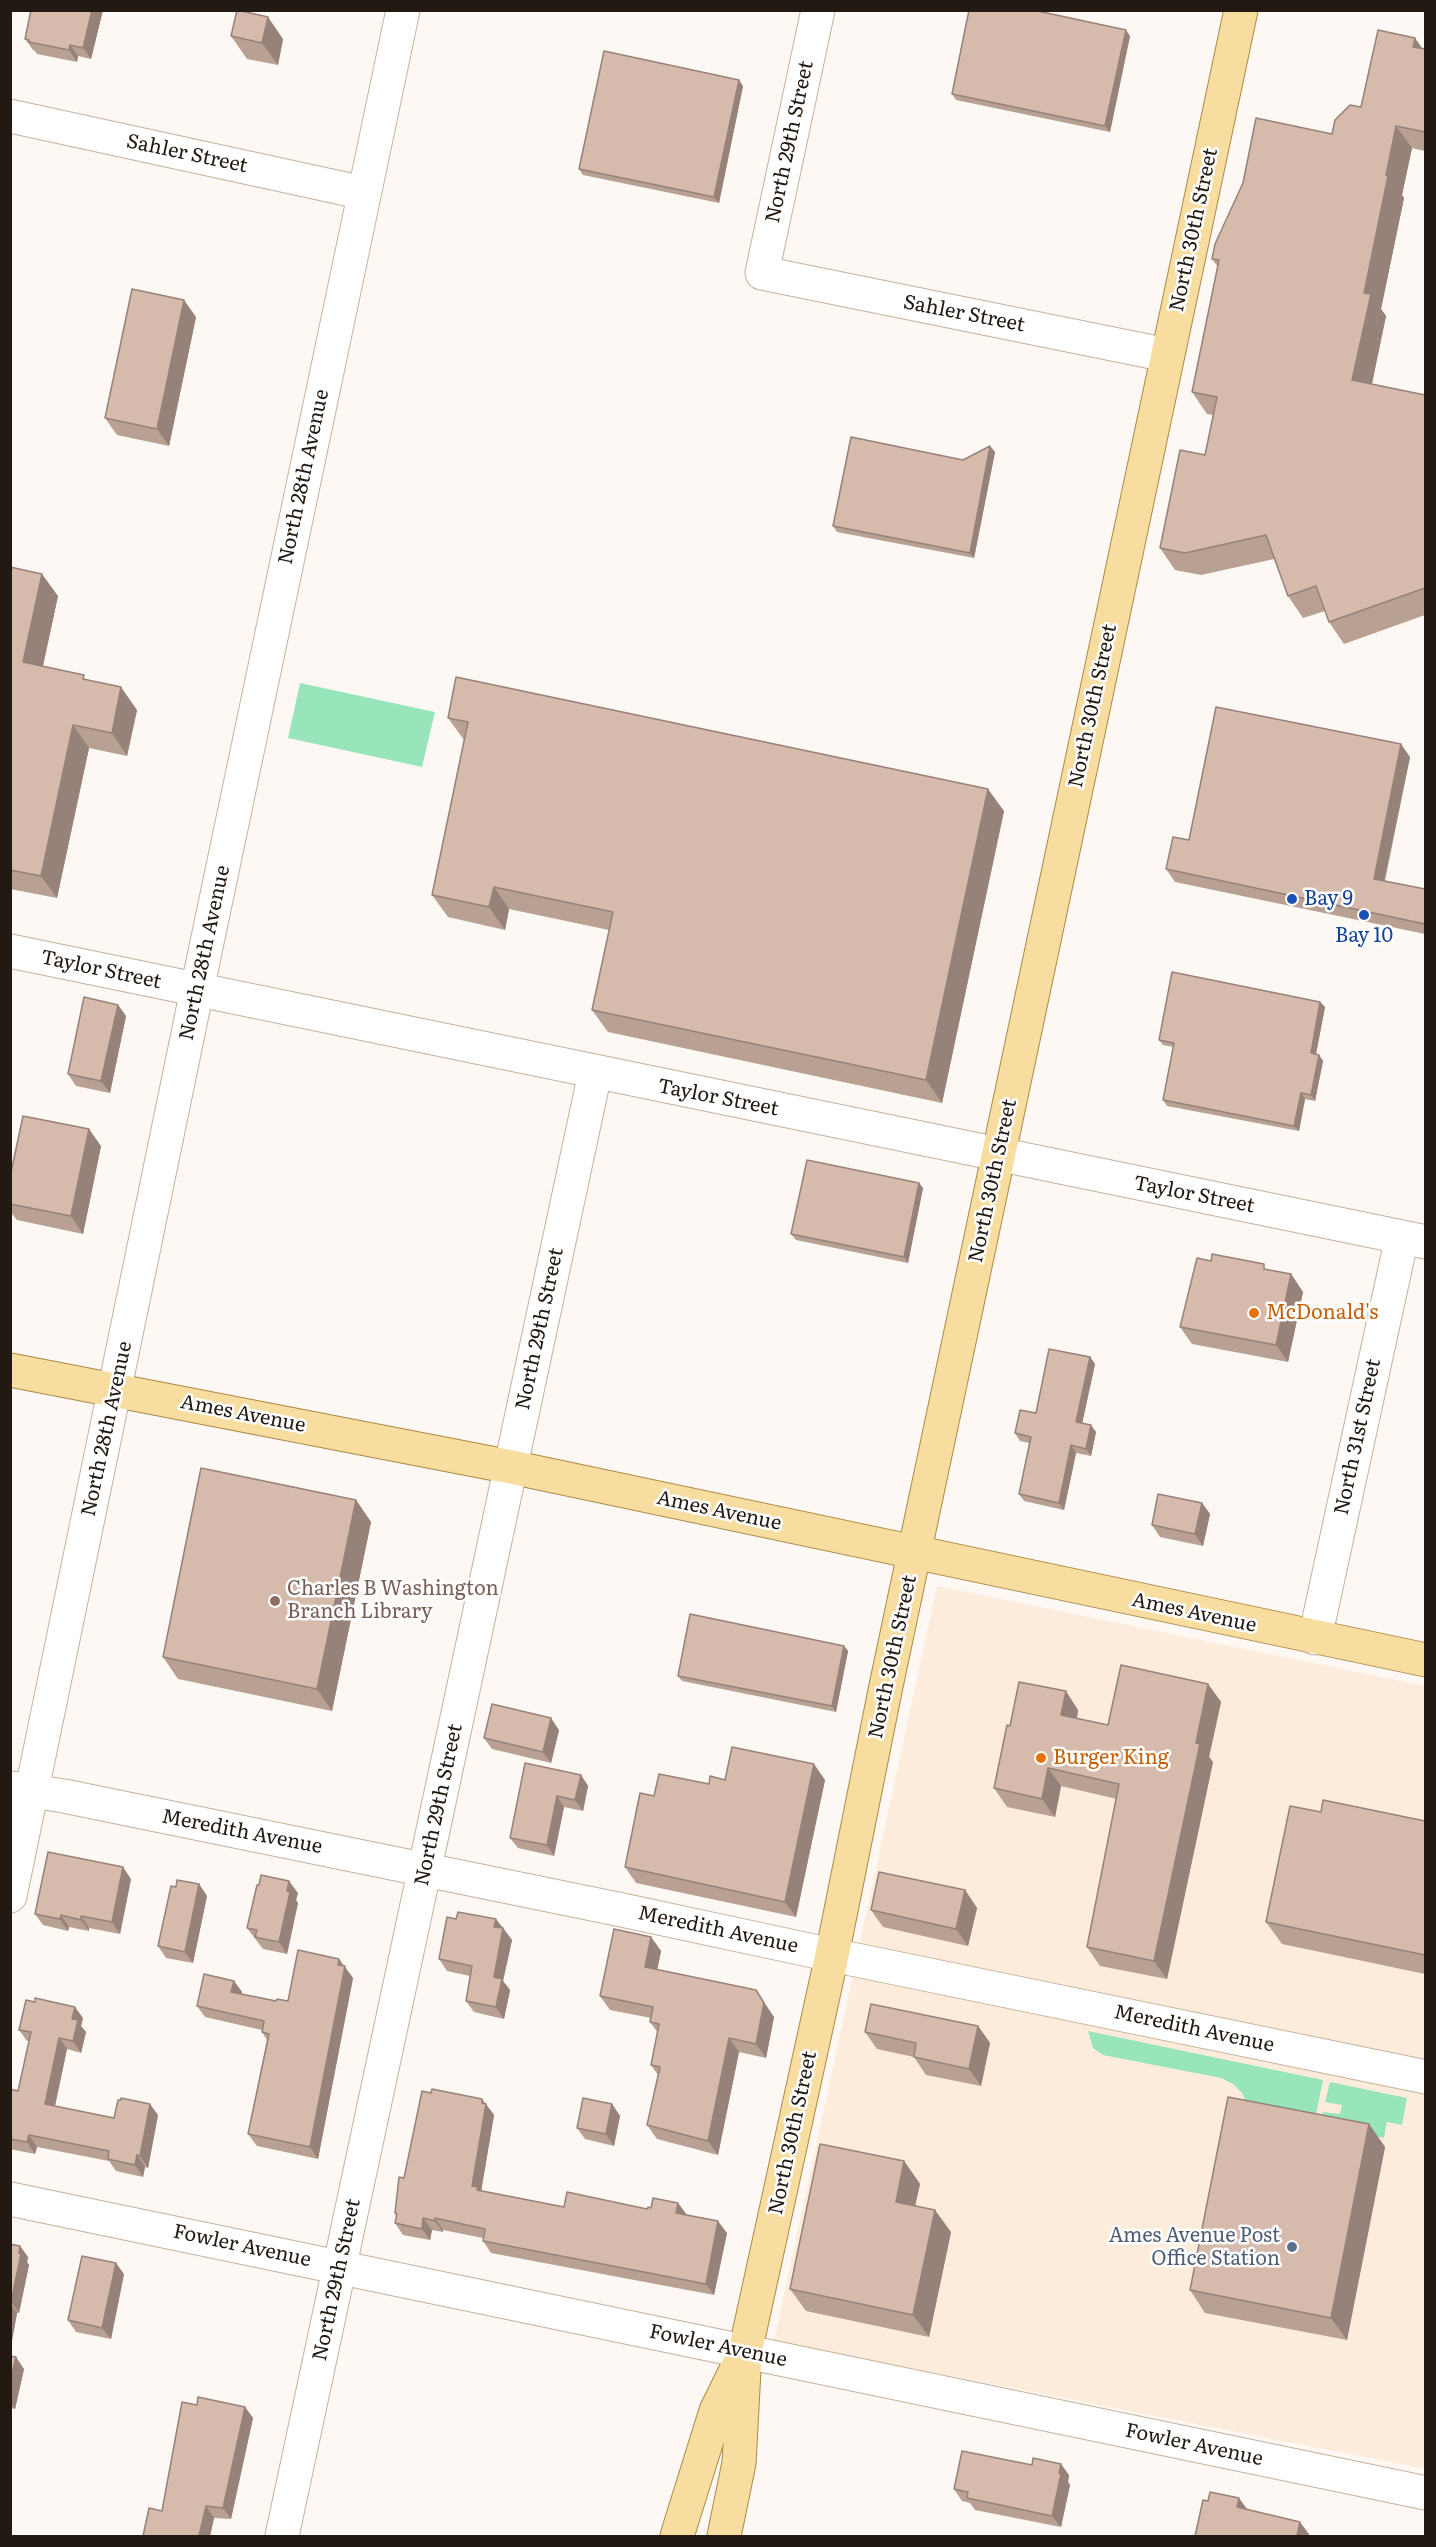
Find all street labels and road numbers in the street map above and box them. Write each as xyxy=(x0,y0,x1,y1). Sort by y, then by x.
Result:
street label: North 29th Street xyxy=(761,59,819,225)
street label: Sahler Street xyxy=(124,129,250,179)
street label: North 30th Street xyxy=(1165,146,1223,314)
street label: Sahler Street xyxy=(901,290,1027,338)
street label: North 28th Avenue xyxy=(274,387,334,567)
street label: North 30th Street xyxy=(1064,622,1122,790)
street label: North 28th Avenue xyxy=(175,863,235,1043)
street label: Taylor Street xyxy=(39,946,163,994)
street label: Taylor Street xyxy=(656,1075,780,1121)
street label: North 30th Street xyxy=(964,1097,1022,1265)
street label: Taylor Street xyxy=(1132,1172,1256,1218)
street label: North 29th Street xyxy=(511,1246,569,1412)
street label: North 28th Avenue xyxy=(77,1339,137,1519)
street label: North 31st Street xyxy=(1330,1357,1386,1517)
street label: Ames Avenue xyxy=(178,1390,308,1438)
street label: Ames Avenue xyxy=(654,1486,784,1536)
street label: North 30th Street xyxy=(864,1573,922,1741)
street label: Ames Avenue xyxy=(1129,1588,1259,1638)
street label: North 29th Street xyxy=(410,1722,468,1888)
street label: Meredith Avenue xyxy=(160,1805,324,1859)
street label: Meredith Avenue xyxy=(636,1901,800,1959)
street label: Meredith Avenue xyxy=(1112,2000,1276,2058)
street label: North 30th Street xyxy=(764,2049,822,2217)
street label: North 29th Street xyxy=(308,2197,366,2363)
street label: Fowler Avenue xyxy=(171,2220,313,2272)
street label: Fowler Avenue xyxy=(647,2320,789,2372)
street label: Fowler Avenue xyxy=(1123,2419,1265,2471)

